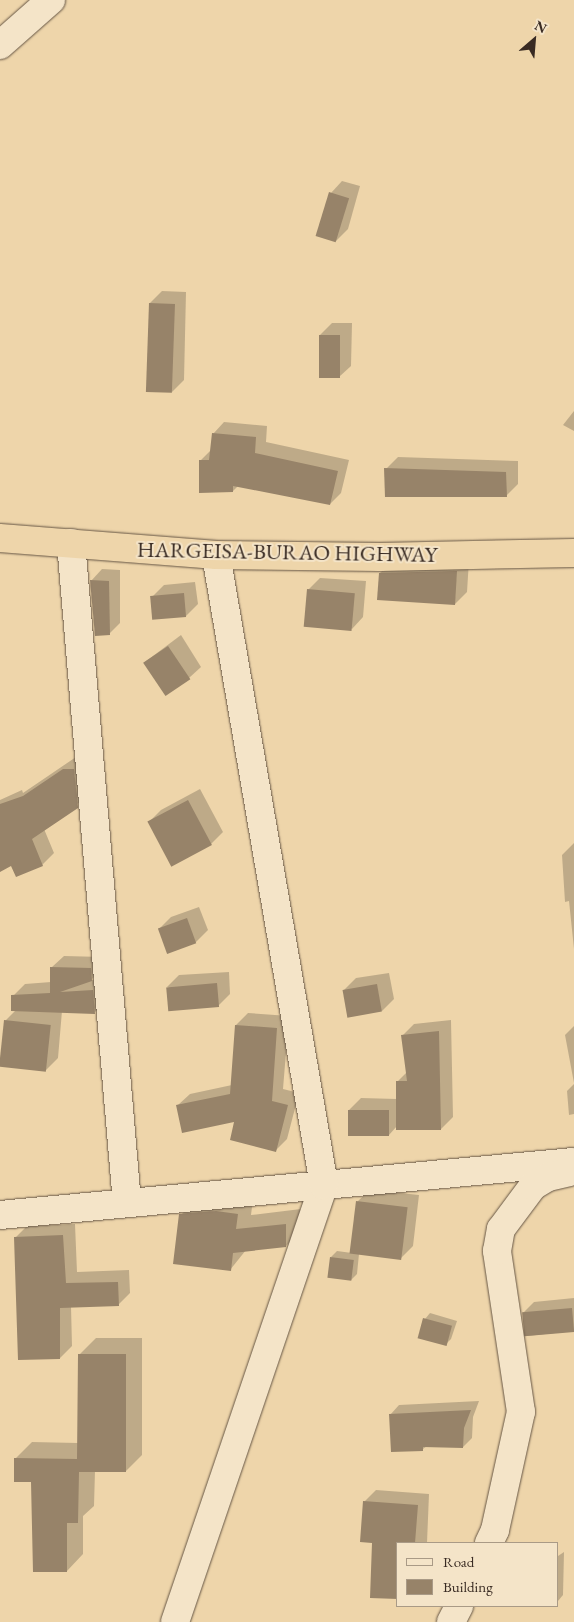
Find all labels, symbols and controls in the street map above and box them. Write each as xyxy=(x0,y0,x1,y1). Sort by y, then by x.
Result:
north arrow xyxy=(509,15,559,65)
text: N xyxy=(532,16,550,37)
street label: HARGEISA-BURAO HIGHWAY xyxy=(137,536,437,568)
legend xyxy=(396,1542,559,1607)
text: Road xyxy=(443,1552,474,1571)
text: Building xyxy=(443,1577,493,1596)

